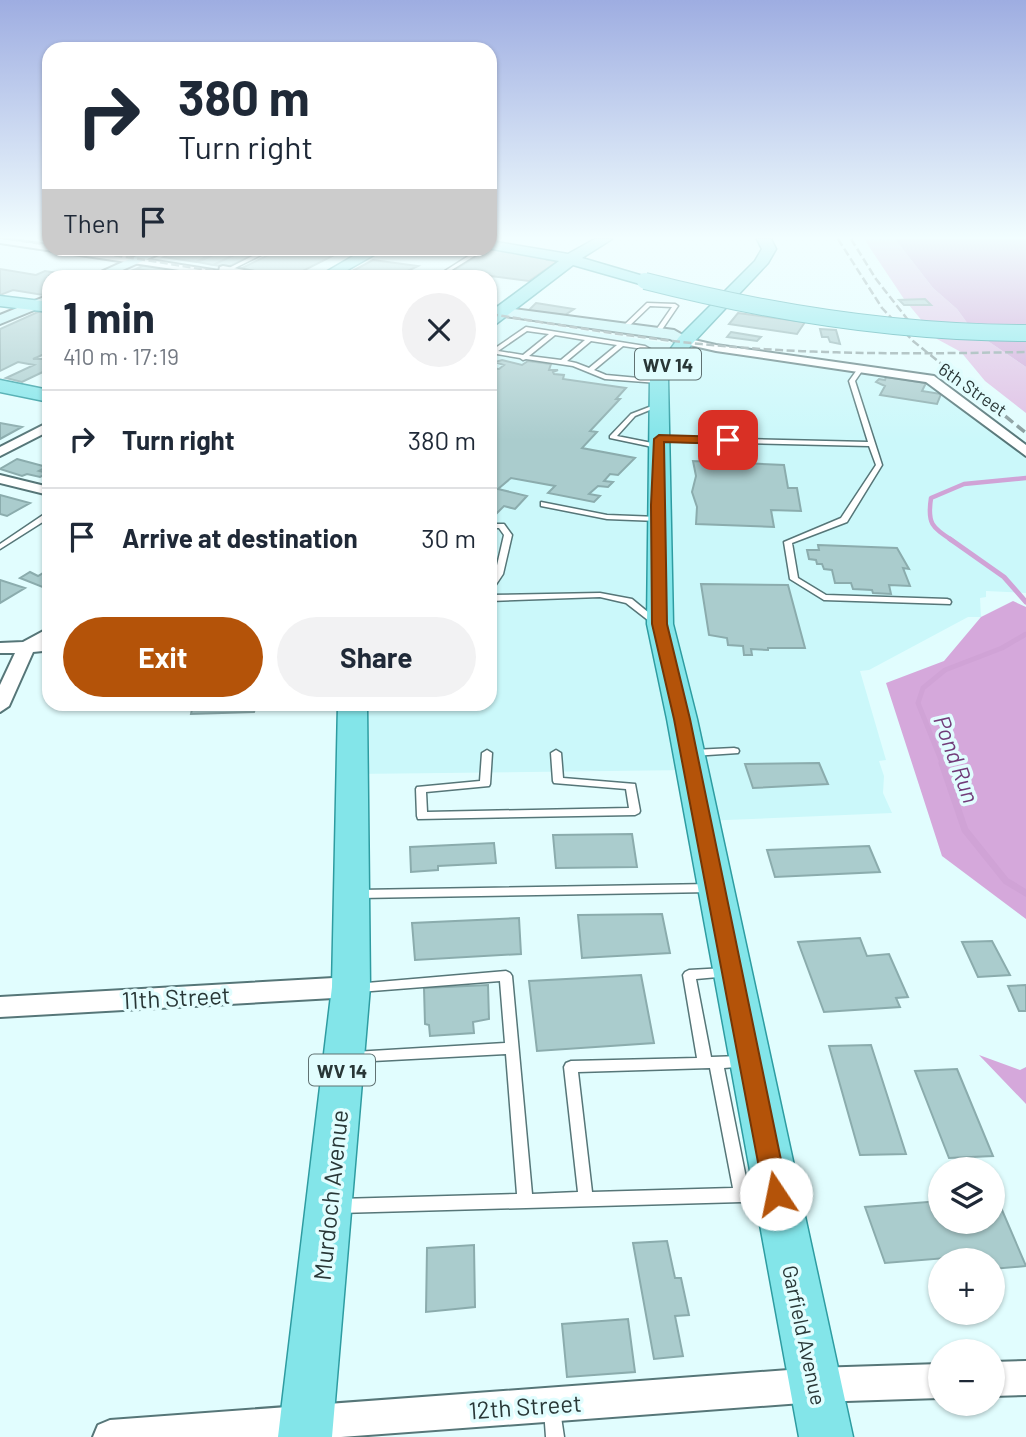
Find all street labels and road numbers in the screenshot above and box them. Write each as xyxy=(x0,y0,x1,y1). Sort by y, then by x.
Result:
road number: WV 14 xyxy=(635,348,701,380)
street label: 6th Street xyxy=(935,358,1011,420)
street label: 11th Street xyxy=(121,980,231,1014)
road number: WV 14 xyxy=(309,1054,375,1086)
street label: Murdoch Avenue xyxy=(307,1108,353,1282)
street label: Garfield Avenue xyxy=(778,1263,832,1407)
street label: 12th Street xyxy=(467,1388,583,1424)

